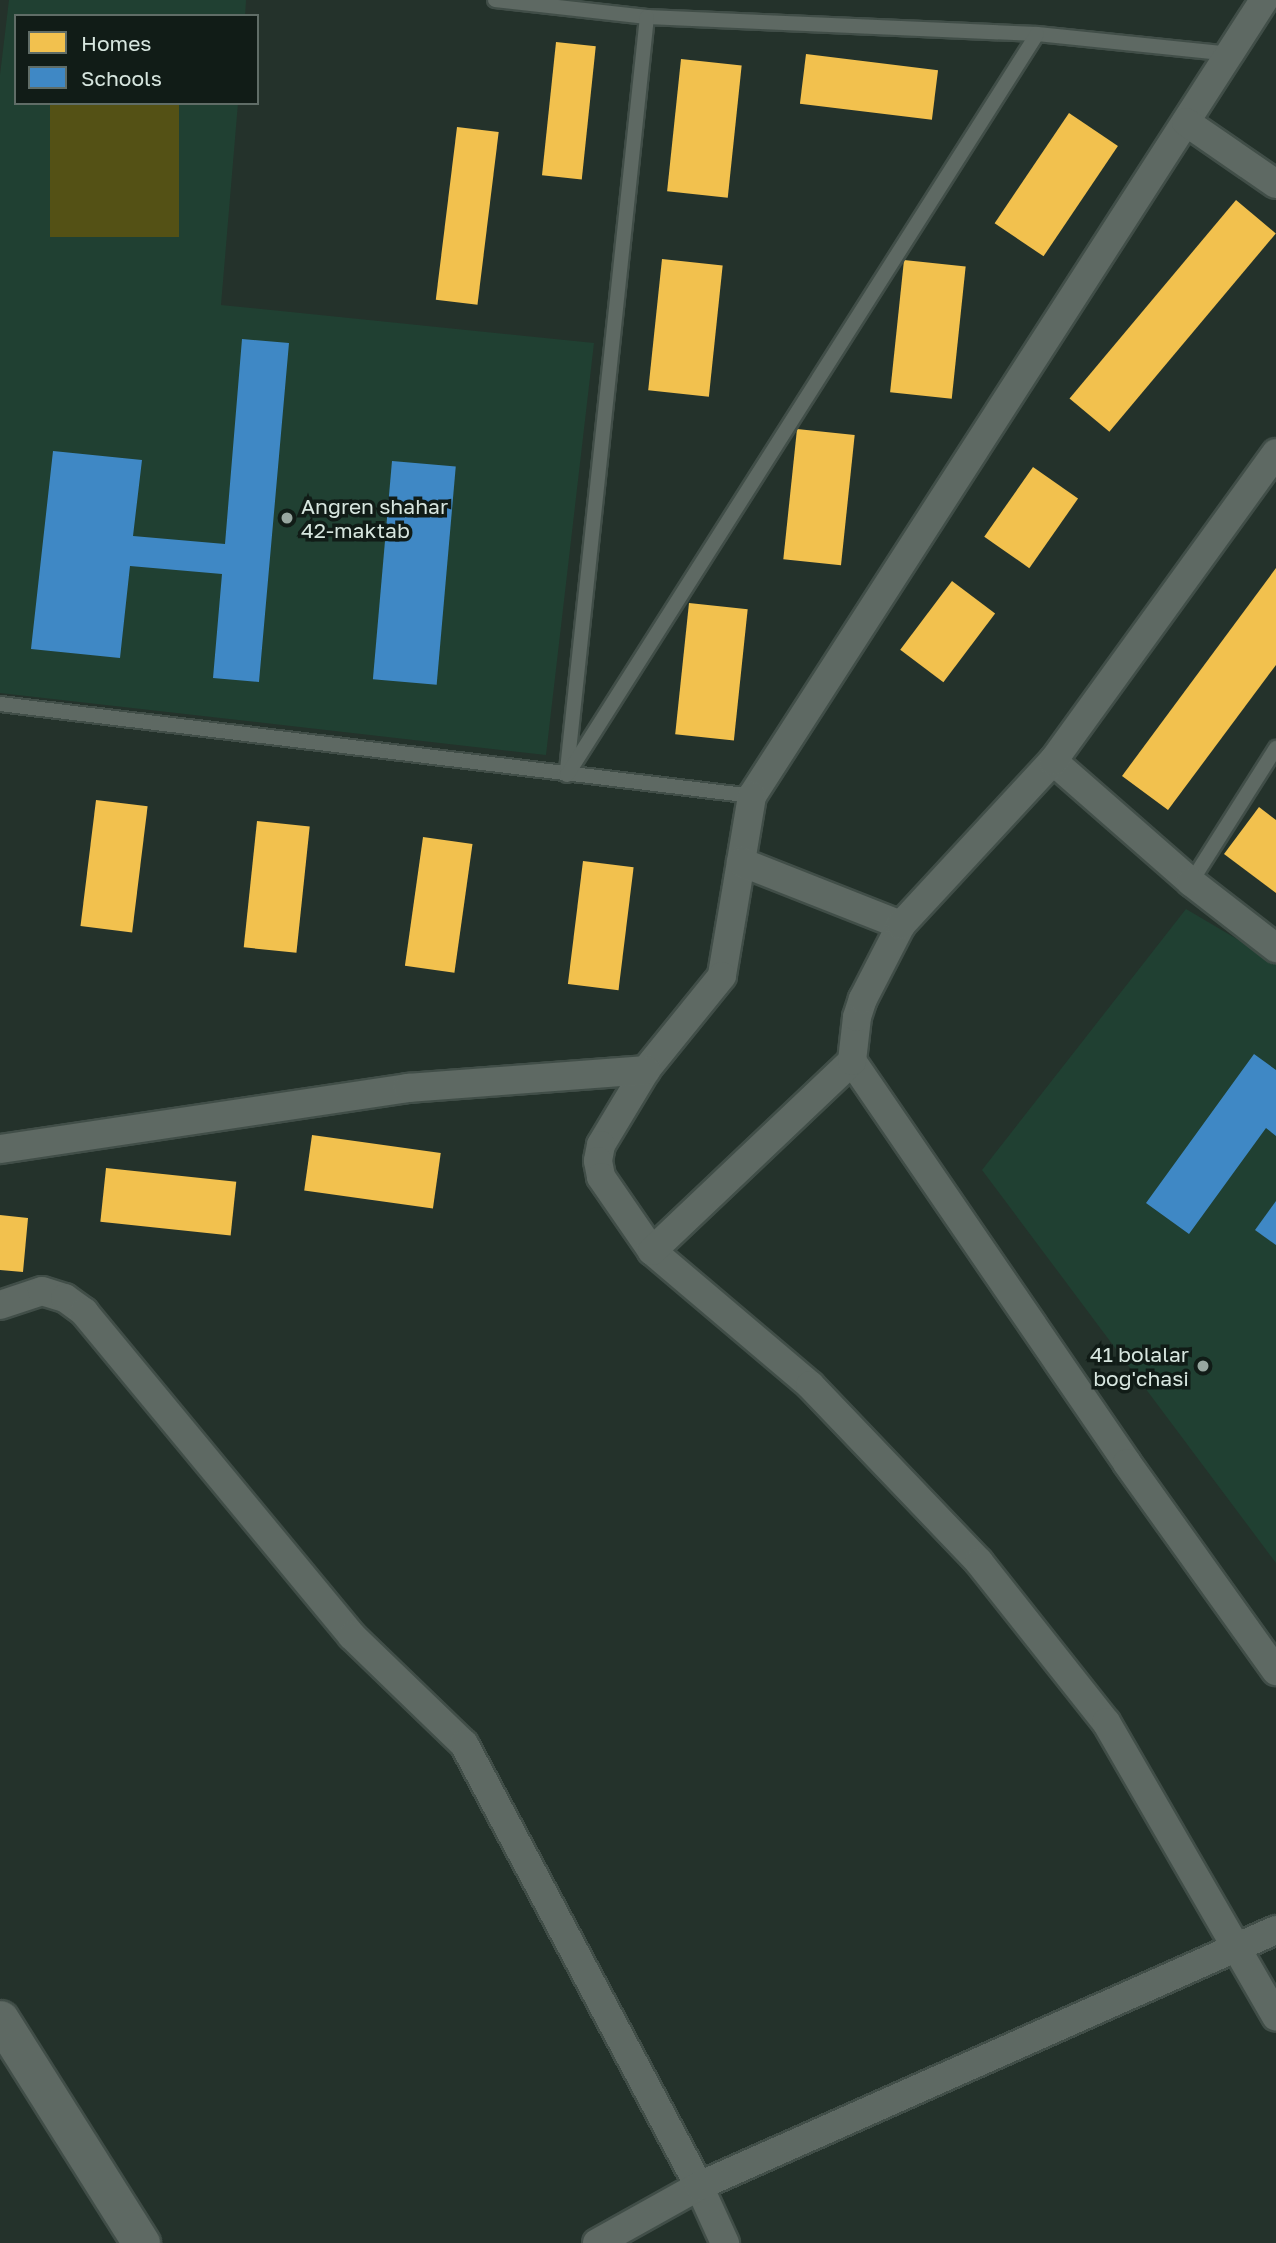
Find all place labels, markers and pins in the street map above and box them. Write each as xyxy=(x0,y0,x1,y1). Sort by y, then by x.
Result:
place label: Angren shahar 42-maktab xyxy=(301,493,448,543)
marker: Angren shahar 42-maktab xyxy=(279,510,295,526)
place label: 41 bolalar bog'chasi xyxy=(1090,1341,1189,1391)
marker: 41 bolalar bog'chasi xyxy=(1195,1358,1211,1374)

